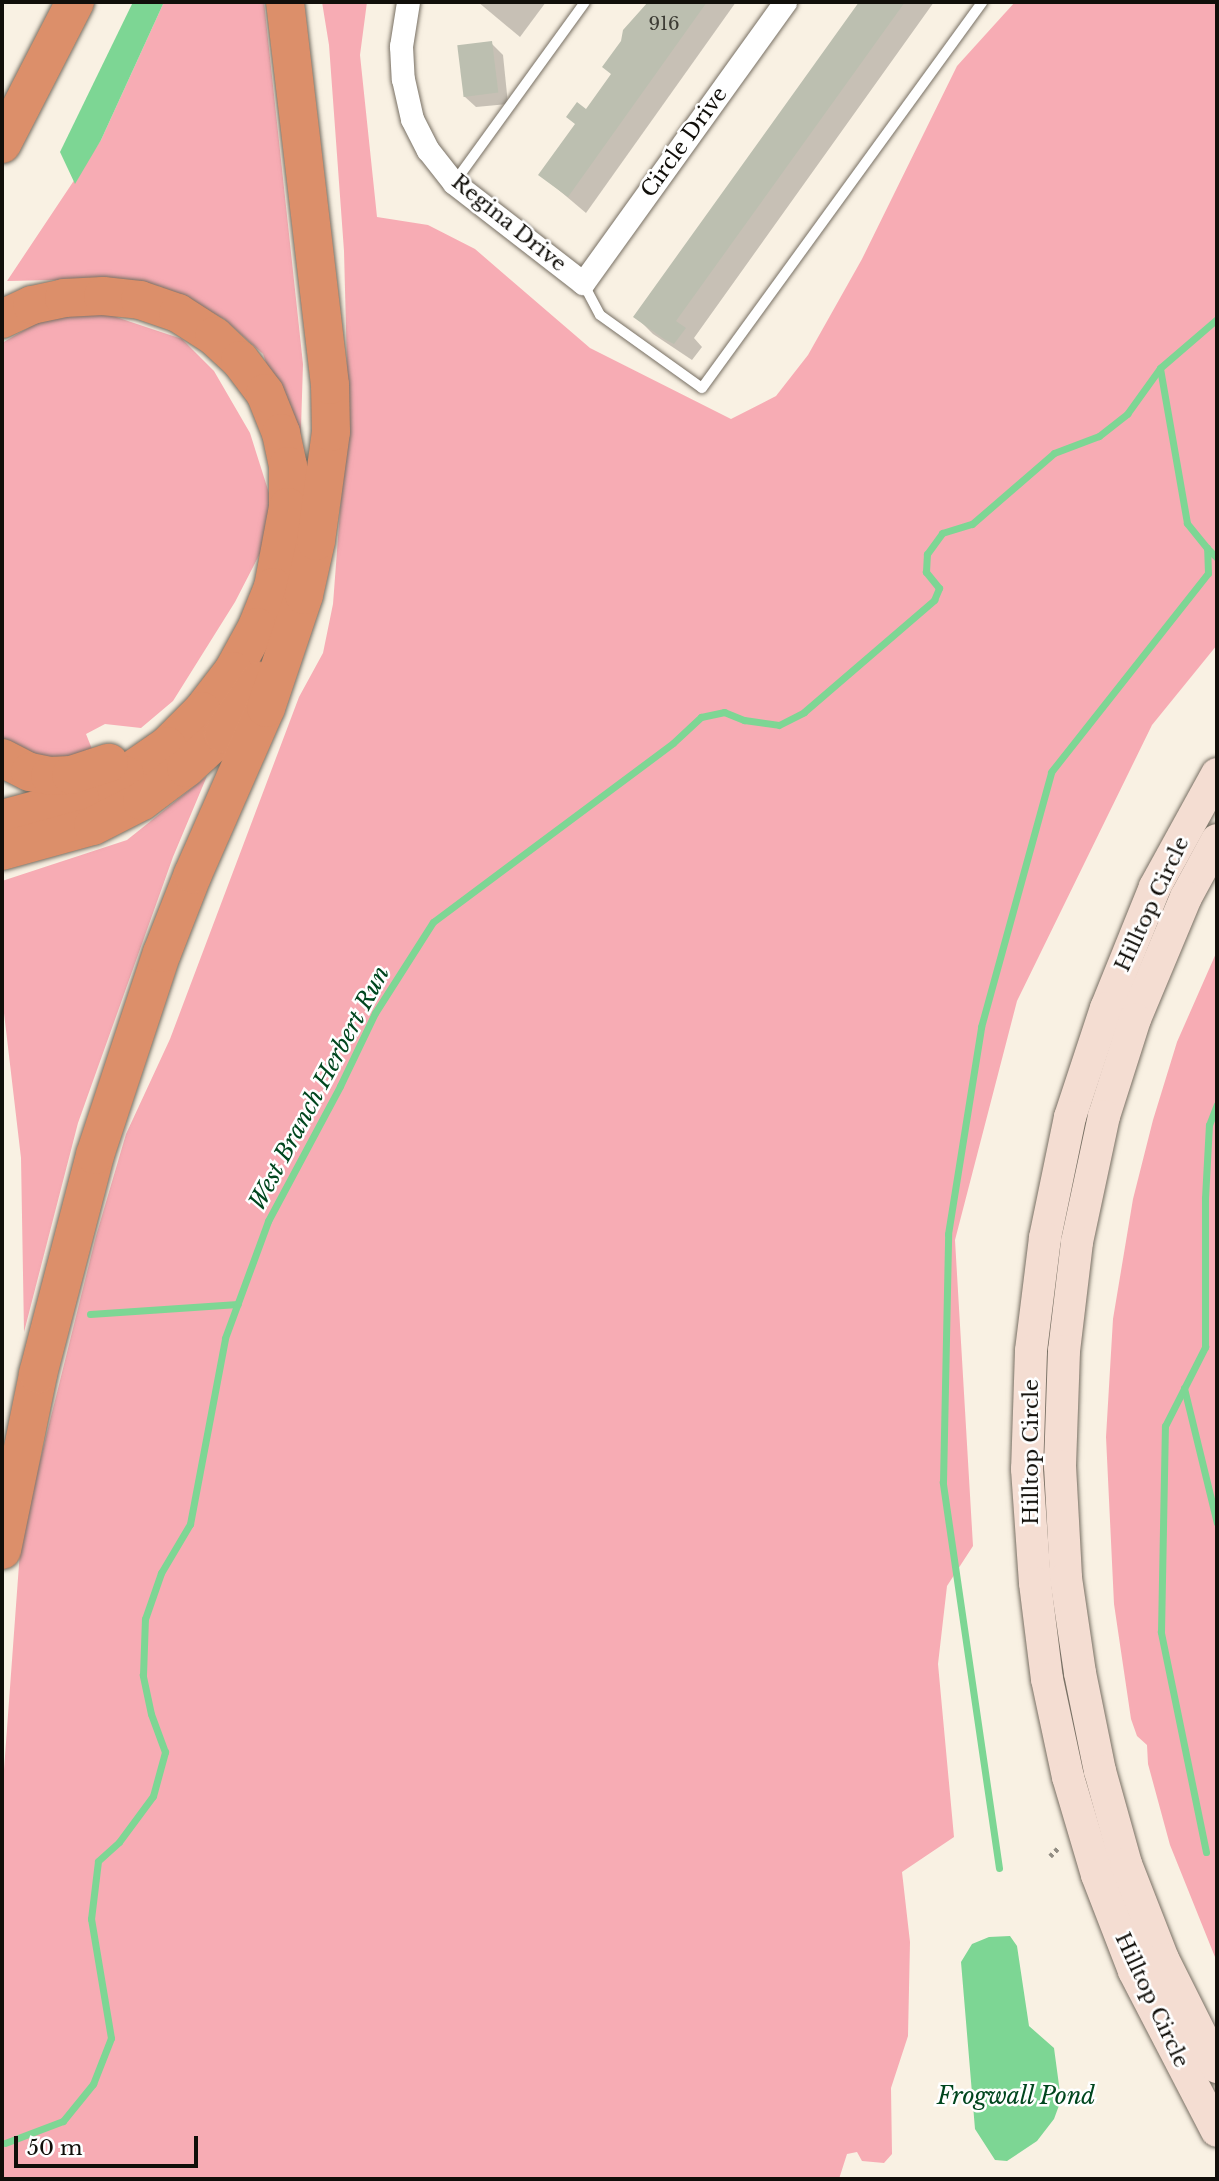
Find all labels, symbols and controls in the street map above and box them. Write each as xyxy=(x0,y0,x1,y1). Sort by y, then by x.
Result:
house number: 916 xyxy=(648,13,680,35)
street label: Circle Drive xyxy=(636,82,732,202)
street label: Regina Drive xyxy=(447,169,571,277)
street label: Hilltop Circle xyxy=(1110,832,1194,976)
water label: West Branch Herbert Run xyxy=(243,961,395,1215)
street label: Hilltop Circle xyxy=(1018,1379,1044,1525)
street label: Hilltop Circle xyxy=(1110,1928,1194,2072)
water label: Frogwall Pond xyxy=(937,2082,1095,2110)
scale bar xyxy=(18,2122,201,2166)
text: 50 m xyxy=(27,2135,82,2161)

